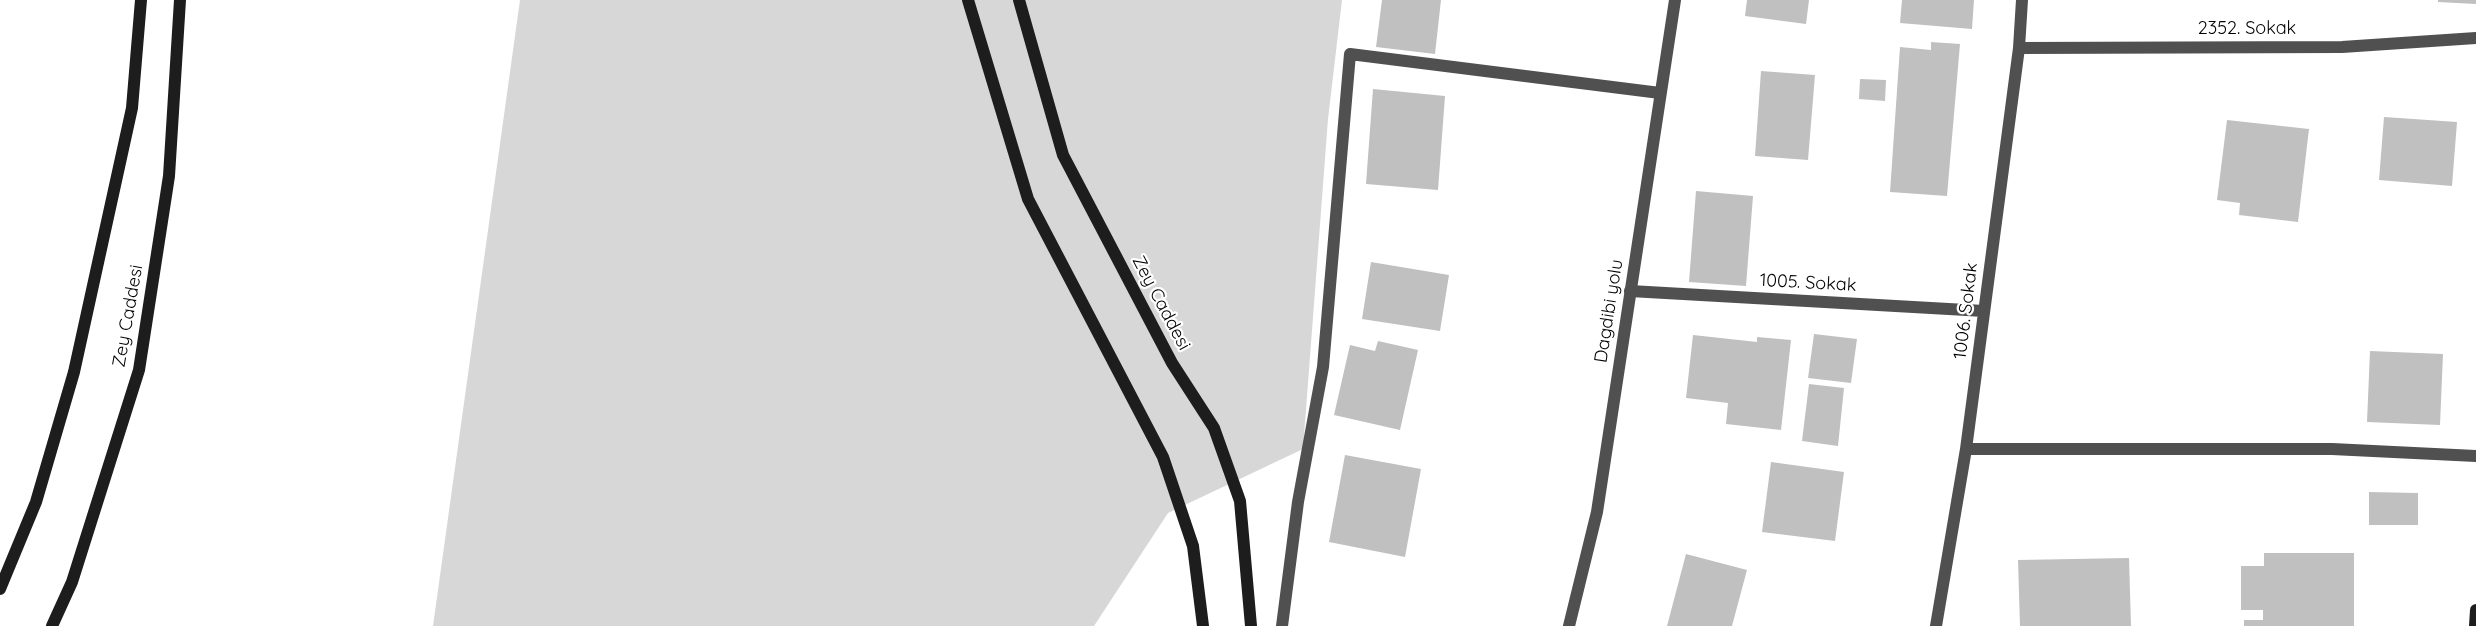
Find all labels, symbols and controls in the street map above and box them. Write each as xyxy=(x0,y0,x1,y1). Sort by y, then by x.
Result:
street label: 2352. Sokak xyxy=(2198,18,2296,40)
street label: Zey Caddesi xyxy=(1127,252,1195,354)
street label: Dagdibi yolu xyxy=(1590,258,1628,364)
street label: 1006. Sokak xyxy=(1949,262,1983,360)
street label: Zey Caddesi xyxy=(108,263,148,369)
street label: 1005. Sokak xyxy=(1759,270,1857,296)

